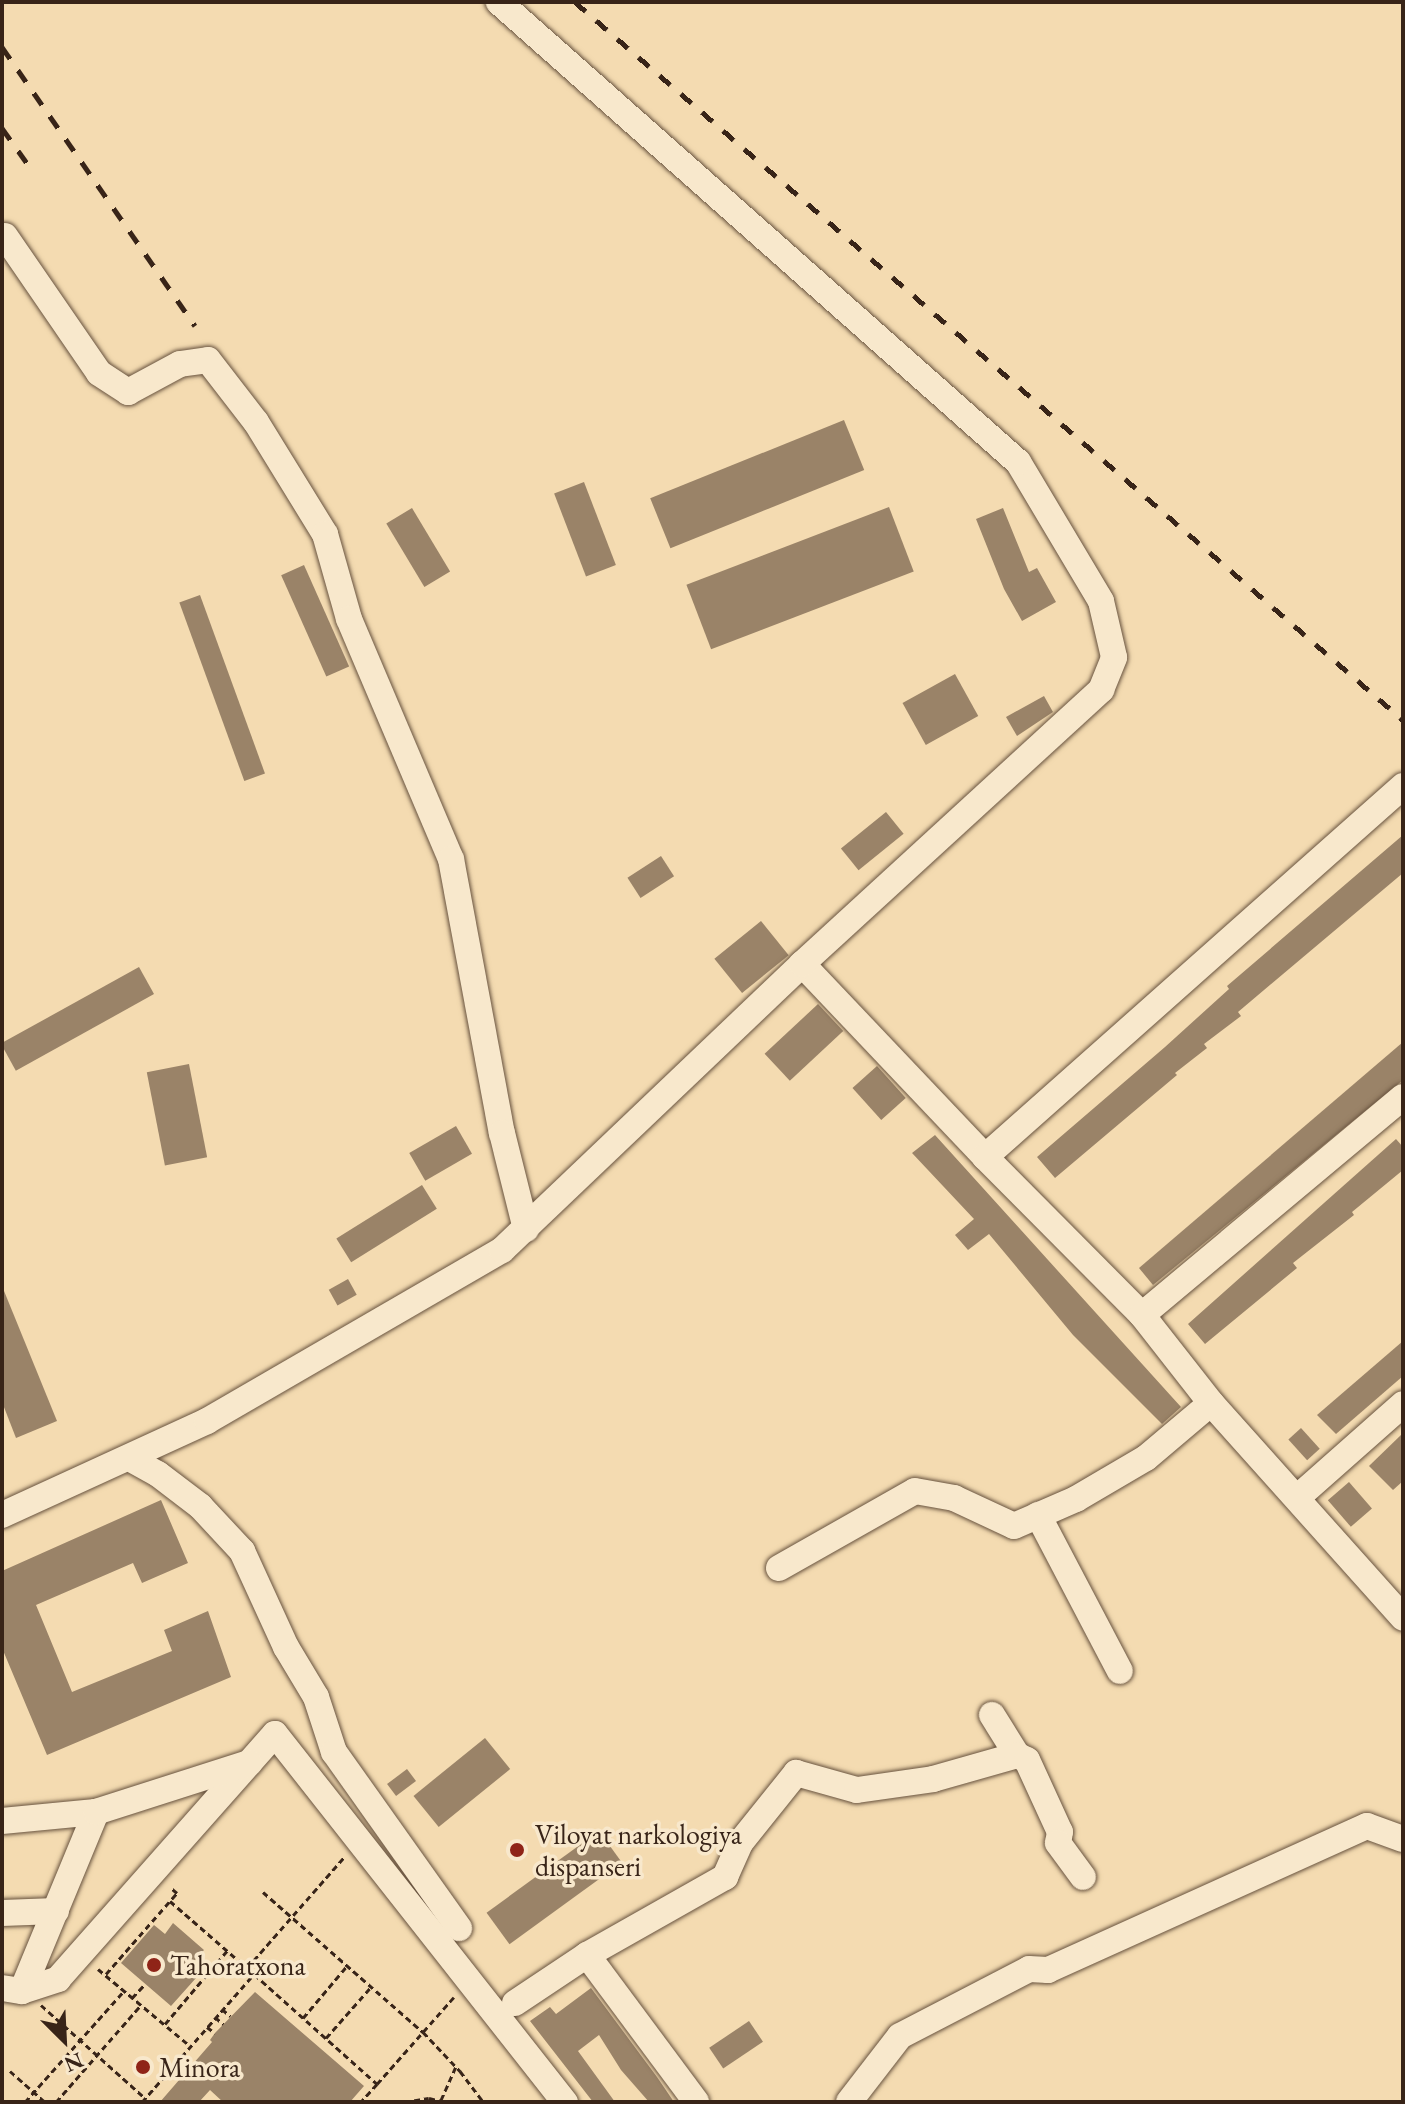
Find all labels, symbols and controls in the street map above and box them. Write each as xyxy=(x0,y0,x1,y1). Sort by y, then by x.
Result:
place label: Viloyat narkologiya dispanseri xyxy=(535,1817,742,1883)
marker: Viloyat narkologiya dispanseri xyxy=(506,1839,528,1861)
place label: Tahoratxona xyxy=(170,1948,306,1982)
marker: Tahoratxona xyxy=(145,1956,163,1974)
north arrow xyxy=(24,2000,104,2080)
text: N xyxy=(60,2046,88,2079)
place label: Minora xyxy=(159,2050,240,2084)
marker: Minora xyxy=(134,2058,152,2076)

